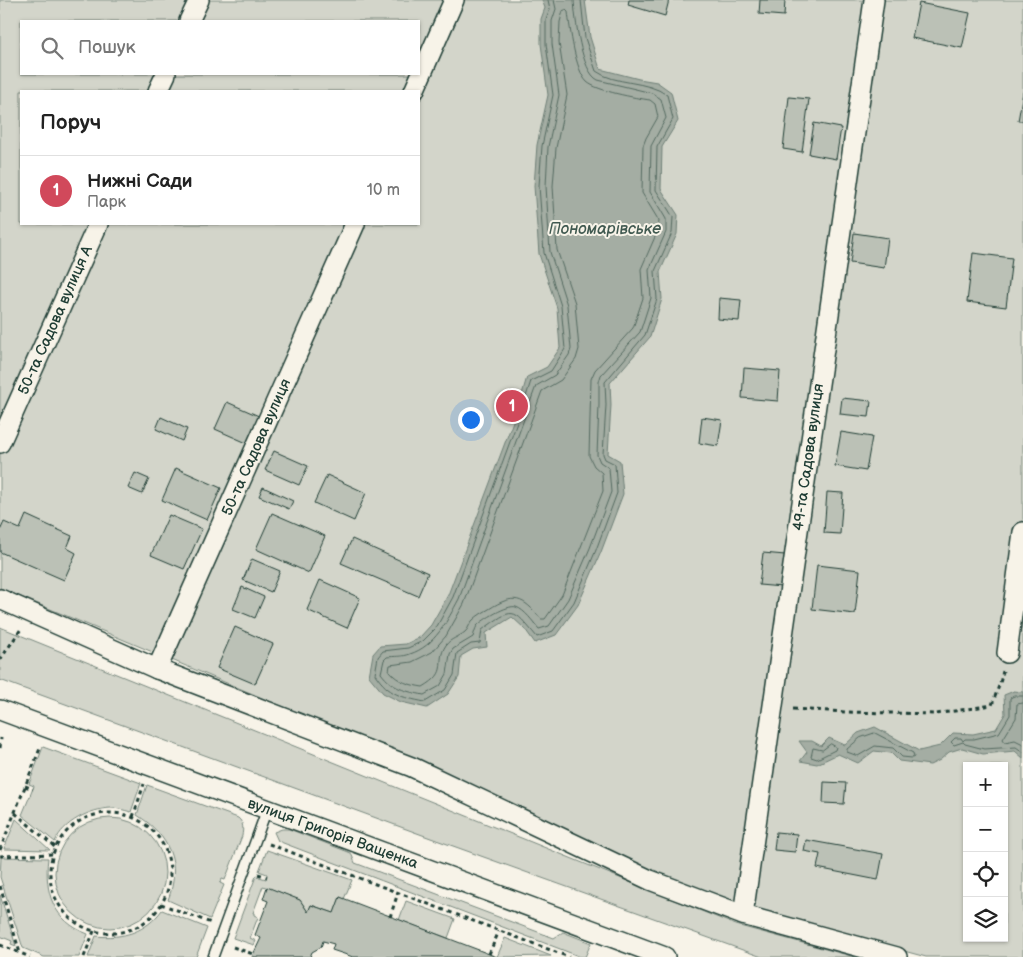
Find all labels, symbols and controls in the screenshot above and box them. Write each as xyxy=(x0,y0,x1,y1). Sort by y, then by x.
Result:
search box xyxy=(20,20,420,75)
icon: search xyxy=(38,34,66,62)
text: Пошук xyxy=(78,36,136,59)
text: Поруч xyxy=(40,110,101,135)
text: Нижні Сади xyxy=(87,170,193,193)
text: 1 xyxy=(53,181,59,200)
text: 10 m xyxy=(367,181,400,200)
text: Парк xyxy=(87,193,126,212)
water label: Пономарівське xyxy=(549,220,661,239)
street label: 50-та Садова вулиця А xyxy=(14,242,97,398)
street label: 50-та Садова вулиця xyxy=(218,376,295,519)
street label: 49-та Садова вулиця xyxy=(789,382,828,532)
pin: 1 xyxy=(496,387,528,425)
your location xyxy=(458,407,484,433)
map controls xyxy=(963,762,1008,942)
button: + xyxy=(963,762,1008,807)
street label: вулиця Григорія Ващенка xyxy=(245,794,421,873)
button: − xyxy=(963,807,1008,852)
button: locate xyxy=(963,852,1008,897)
button: layers xyxy=(963,897,1008,942)

